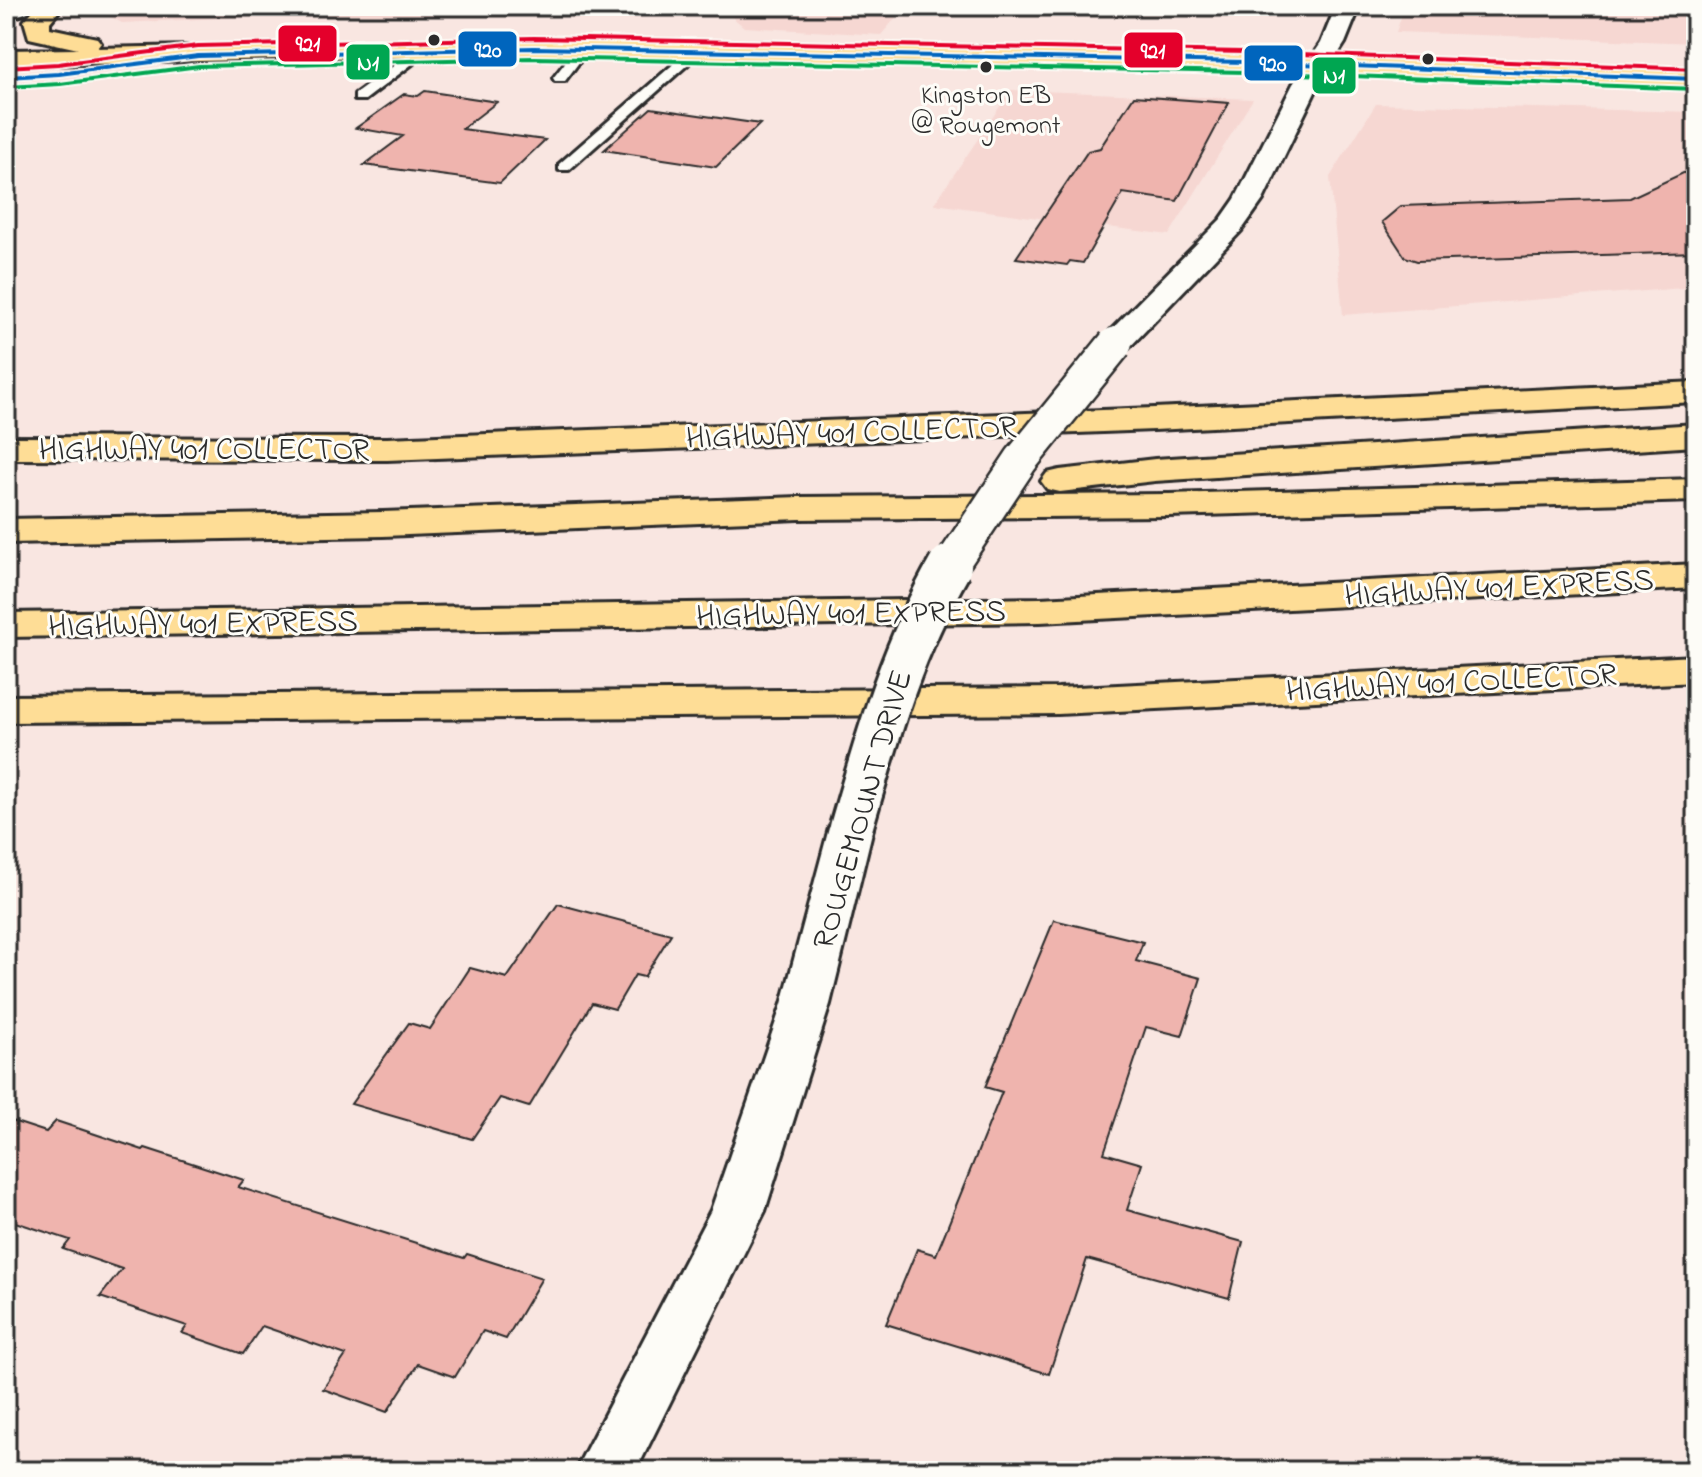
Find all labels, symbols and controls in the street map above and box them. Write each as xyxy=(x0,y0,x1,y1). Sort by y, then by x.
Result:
line badge: 921 xyxy=(277,24,338,63)
text: 921 xyxy=(295,30,320,62)
line badge: 920 xyxy=(457,30,518,68)
line badge: 921 xyxy=(1123,31,1184,69)
unlabelled marker xyxy=(426,32,442,48)
text: 920 xyxy=(473,36,502,68)
text: 921 xyxy=(1140,37,1165,69)
line badge: N1 xyxy=(345,43,391,81)
line badge: 920 xyxy=(1243,44,1304,82)
text: N1 xyxy=(357,49,379,81)
text: 920 xyxy=(1258,50,1287,82)
unlabelled marker xyxy=(1420,51,1436,67)
line badge: N1 xyxy=(1311,56,1357,95)
marker: Kingston EB @ Rougemont xyxy=(978,59,994,75)
text: N1 xyxy=(1323,62,1345,94)
place label: Kingston EB @ Rougemont xyxy=(912,78,1061,146)
street label: HIGHWAY 401 COLLECTOR xyxy=(685,405,1017,464)
street label: HIGHWAY 401 COLLECTOR xyxy=(39,428,370,475)
street label: HIGHWAY 401 EXPRESS xyxy=(1343,558,1655,621)
street label: HIGHWAY 401 EXPRESS xyxy=(696,589,1006,642)
street label: HIGHWAY 401 EXPRESS xyxy=(48,599,358,652)
street label: HIGHWAY 401 COLLECTOR xyxy=(1285,652,1618,717)
street label: ROUGEMOUNT DRIVE xyxy=(802,665,927,955)

